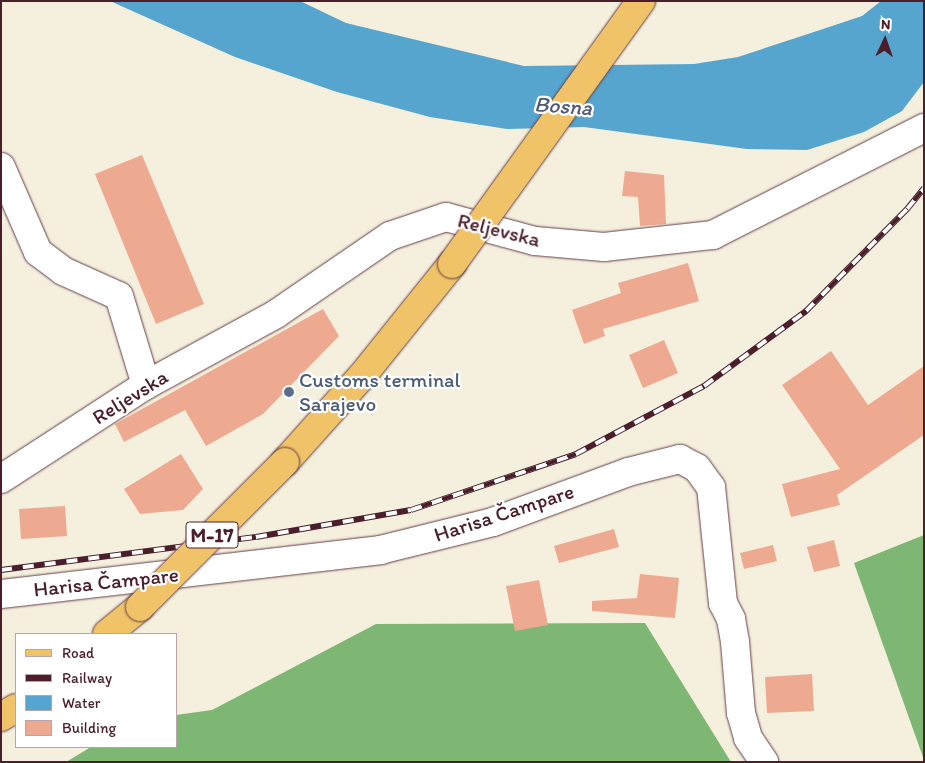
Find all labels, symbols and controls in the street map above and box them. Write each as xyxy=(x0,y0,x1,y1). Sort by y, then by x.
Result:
north arrow xyxy=(860,15,910,65)
text: N xyxy=(881,16,891,33)
water label: Bosna xyxy=(533,91,593,121)
street label: Reljevska xyxy=(455,208,543,252)
street label: Reljevska xyxy=(88,364,172,430)
place label: Customs terminal Sarajevo xyxy=(299,367,461,417)
marker: Customs terminal Sarajevo xyxy=(283,386,295,398)
street label: Harisa Čampare xyxy=(431,479,577,547)
road number: M-17 xyxy=(184,518,240,552)
street label: Harisa Čampare xyxy=(32,562,180,602)
legend xyxy=(15,633,178,748)
text: Road xyxy=(62,644,94,662)
text: Railway xyxy=(62,669,112,687)
text: Water xyxy=(62,694,100,712)
text: Building xyxy=(62,719,116,737)

